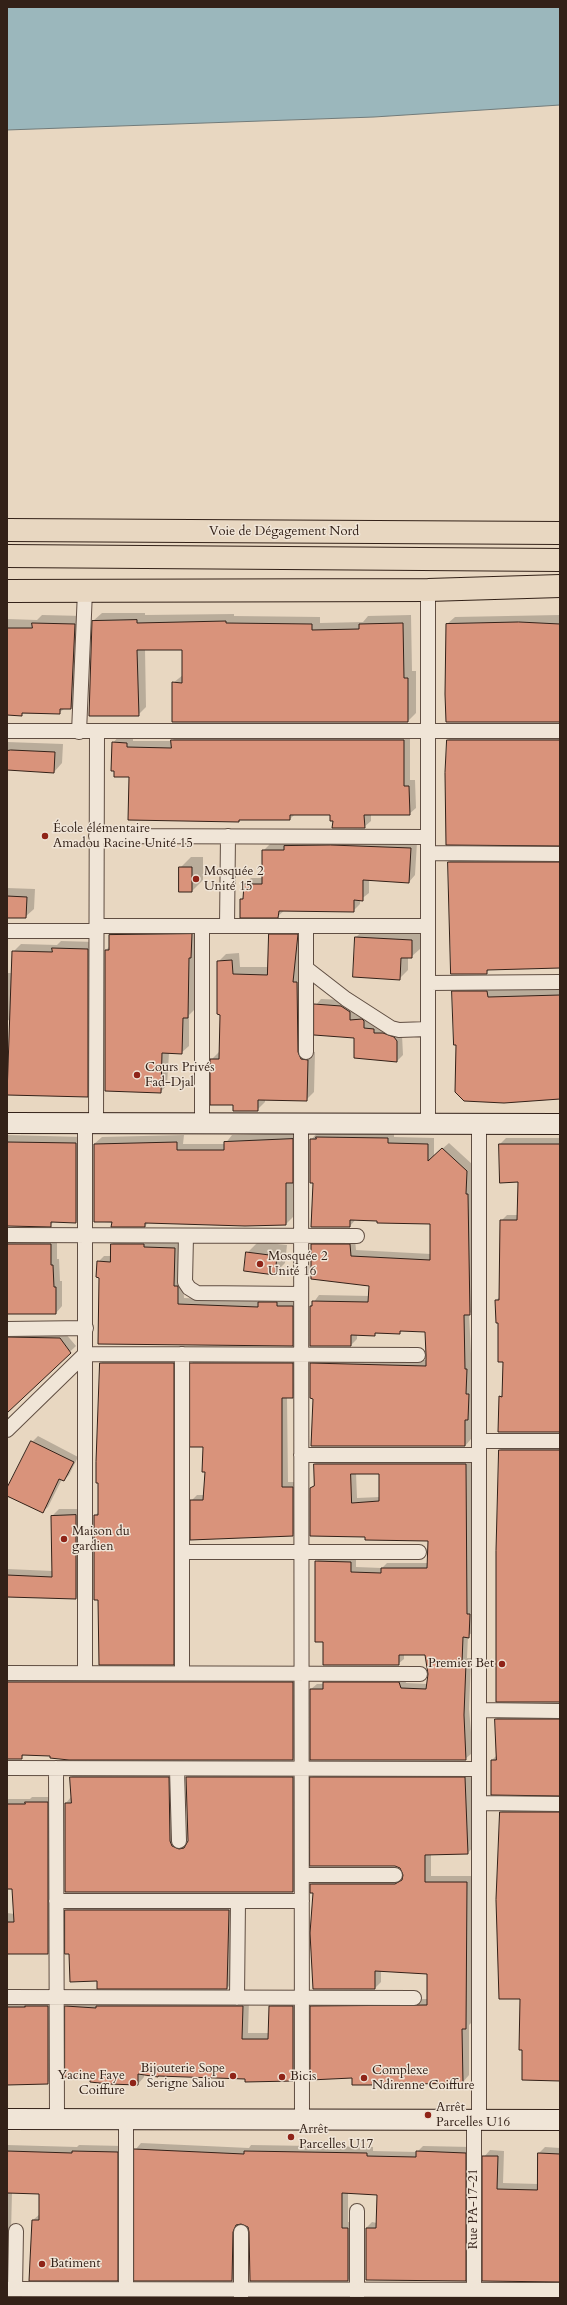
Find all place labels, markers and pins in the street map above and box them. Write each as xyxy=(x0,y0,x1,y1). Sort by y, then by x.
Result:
place label: École élémentaire Amadou Racine Unité 15 xyxy=(53,821,193,852)
marker: École élémentaire Amadou Racine Unité 15 xyxy=(40,831,50,841)
place label: Mosquée 2 Unité 15 xyxy=(204,864,264,895)
marker: Mosquée 2 Unité 15 xyxy=(191,874,201,884)
place label: Cours Privés Fad-Djal xyxy=(145,1060,215,1091)
marker: Cours Privés Fad-Djal xyxy=(132,1070,142,1080)
place label: Mosquée 2 Unité 16 xyxy=(268,1249,328,1280)
marker: Mosquée 2 Unité 16 xyxy=(255,1259,265,1269)
place label: Maison du gardien xyxy=(72,1524,130,1555)
marker: Maison du gardien xyxy=(59,1534,69,1544)
place label: Premier Bet xyxy=(428,1656,494,1672)
marker: Premier Bet xyxy=(497,1659,507,1669)
place label: Bijouterie Sope Serigne Saliou xyxy=(141,2061,225,2092)
place label: Complexe Ndirenne Coiffure xyxy=(372,2063,475,2094)
place label: Yacine Faye Coiffure xyxy=(58,2068,125,2099)
place label: Bicis xyxy=(290,2069,316,2085)
marker: Bijouterie Sope Serigne Saliou xyxy=(228,2071,238,2081)
marker: Bicis xyxy=(277,2072,287,2082)
marker: Complexe Ndirenne Coiffure xyxy=(359,2073,369,2083)
marker: Yacine Faye Coiffure xyxy=(128,2078,138,2088)
place label: Arrêt Parcelles U16 xyxy=(436,2100,510,2131)
marker: Arrêt Parcelles U16 xyxy=(423,2110,433,2120)
place label: Arrêt Parcelles U17 xyxy=(299,2122,373,2153)
marker: Arrêt Parcelles U17 xyxy=(286,2132,296,2142)
place label: Batiment xyxy=(50,2256,101,2272)
marker: Batiment xyxy=(37,2259,47,2269)

